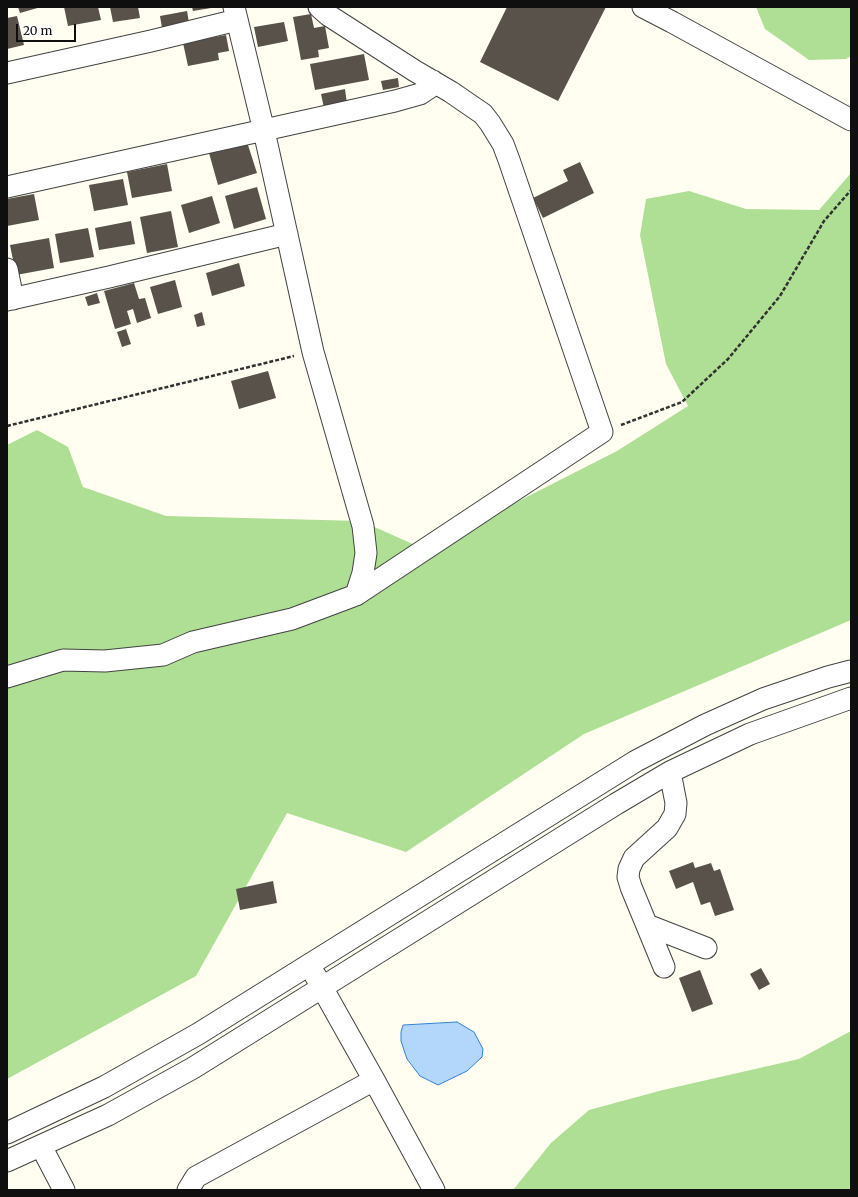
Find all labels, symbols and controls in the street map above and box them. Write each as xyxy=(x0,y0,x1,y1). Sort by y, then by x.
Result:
scale bar xyxy=(18,16,78,42)
text: 20 m xyxy=(23,23,52,38)

